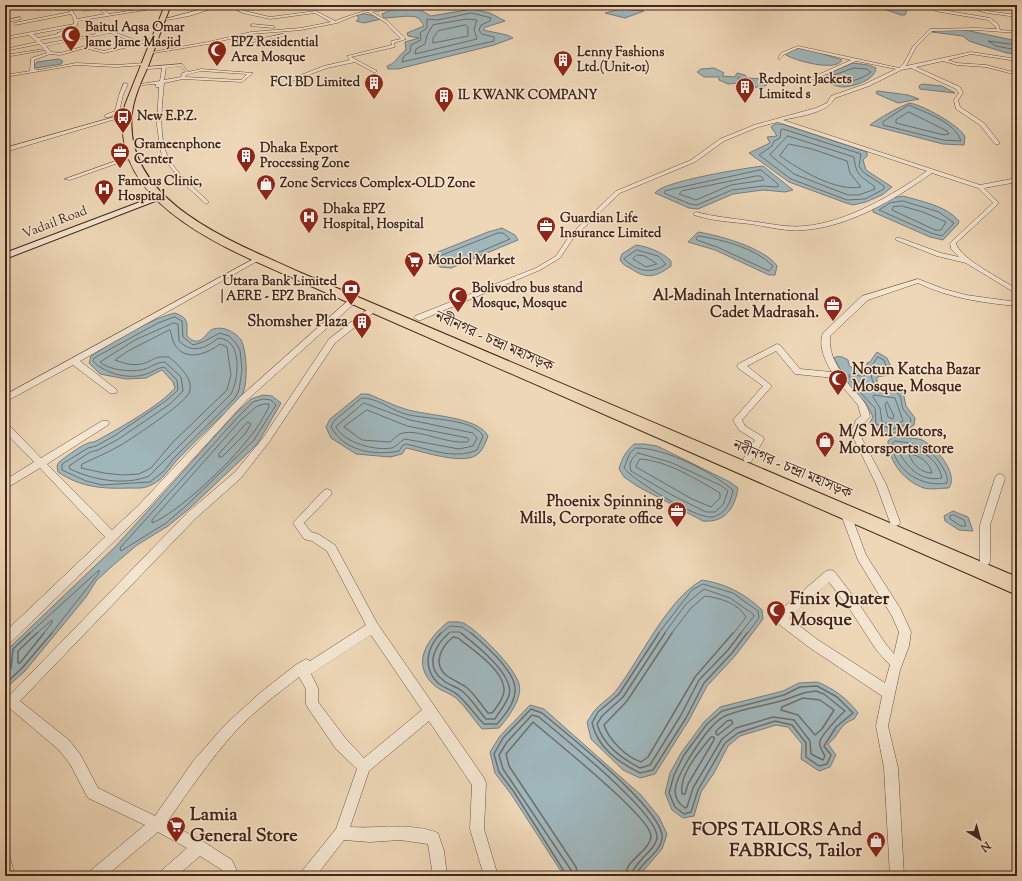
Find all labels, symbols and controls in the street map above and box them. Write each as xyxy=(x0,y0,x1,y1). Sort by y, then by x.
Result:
place label: Baitul Aqsa Omar Jame Jame Masjid xyxy=(84,19,185,52)
mosque icon: Baitul Aqsa Omar Jame Jame Masjid xyxy=(60,24,82,52)
place label: EPZ Residential Area Mosque xyxy=(231,34,319,67)
mosque icon: EPZ Residential Area Mosque xyxy=(206,39,228,67)
place label: Lenny Fashions Ltd.(Unit-01) xyxy=(577,44,664,77)
building icon: Lenny Fashions Ltd.(Unit-01) xyxy=(552,49,574,77)
place label: Redpoint Jackets Limited s xyxy=(759,71,852,104)
building icon: FCI BD Limited xyxy=(363,72,385,100)
place label: FCI BD Limited xyxy=(270,74,361,92)
building icon: Redpoint Jackets Limited s xyxy=(734,76,756,104)
building icon: IL KWANK COMPANY xyxy=(433,85,455,113)
place label: IL KWANK COMPANY xyxy=(458,87,598,105)
bus stop icon: New E.P.Z. xyxy=(112,106,134,134)
place label: New E.P.Z. xyxy=(137,108,197,126)
place label: Grameenphone Center xyxy=(134,136,221,169)
place label: Dhaka Export Processing Zone xyxy=(260,140,350,173)
office icon: Grameenphone Center xyxy=(109,141,131,169)
building icon: Dhaka Export Processing Zone xyxy=(235,145,257,173)
place label: Famous Clinic, Hospital xyxy=(118,173,202,206)
shop icon: Zone Services Complex-OLD Zone xyxy=(255,173,277,201)
place label: Zone Services Complex-OLD Zone xyxy=(280,175,476,193)
hospital icon: Famous Clinic, Hospital xyxy=(93,178,115,206)
place label: Dhaka EPZ Hospital, Hospital xyxy=(323,201,424,234)
street label: Vadail Road xyxy=(20,202,91,244)
hospital icon: Dhaka EPZ Hospital, Hospital xyxy=(298,206,320,234)
place label: Guardian Life Insurance Limited xyxy=(560,210,662,243)
office icon: Guardian Life Insurance Limited xyxy=(535,215,557,243)
supermarket icon: Mondol Market xyxy=(403,250,425,278)
place label: Mondol Market xyxy=(428,252,515,270)
place label: Uttara Bank Limited | AERE - EPZ Branch xyxy=(221,273,338,306)
bank icon: Uttara Bank Limited | AERE - EPZ Branch xyxy=(340,278,362,306)
place label: Bolivodro bus stand Mosque, Mosque xyxy=(472,280,584,313)
mosque icon: Bolivodro bus stand Mosque, Mosque xyxy=(447,285,469,313)
place label: Al-Madinah International Cadet Madrasah. xyxy=(652,286,820,324)
office icon: Al-Madinah International Cadet Madrasah. xyxy=(822,294,844,322)
street label: নবীনগর - চন্দ্রা মহাসড়ক xyxy=(431,306,557,378)
building icon: Shomsher Plaza xyxy=(351,311,373,339)
place label: Shomsher Plaza xyxy=(247,312,348,333)
place label: Notun Katcha Bazar Mosque, Mosque xyxy=(852,360,981,398)
mosque icon: Notun Katcha Bazar Mosque, Mosque xyxy=(827,368,849,396)
place label: M/S M.I Motors, Motorsports store xyxy=(839,422,954,460)
shop icon: M/S M.I Motors, Motorsports store xyxy=(814,430,836,458)
street label: নবীনগর - চন্দ্রা মহাসড়ক xyxy=(728,435,855,505)
place label: Phoenix Spinning Mills, Corporate office xyxy=(520,492,664,530)
office icon: Phoenix Spinning Mills, Corporate office xyxy=(666,500,688,528)
place label: Finix Quater Mosque xyxy=(790,587,889,634)
mosque icon: Finix Quater Mosque xyxy=(765,599,787,627)
place label: Lamia General Store xyxy=(190,803,298,850)
supermarket icon: Lamia General Store xyxy=(165,815,187,843)
place label: FOPS TAILORS And FABRICS, Tailor xyxy=(692,818,863,865)
north arrow xyxy=(960,819,1000,859)
shop icon: FOPS TAILORS And FABRICS, Tailor xyxy=(865,830,887,858)
text: N xyxy=(977,837,995,855)

